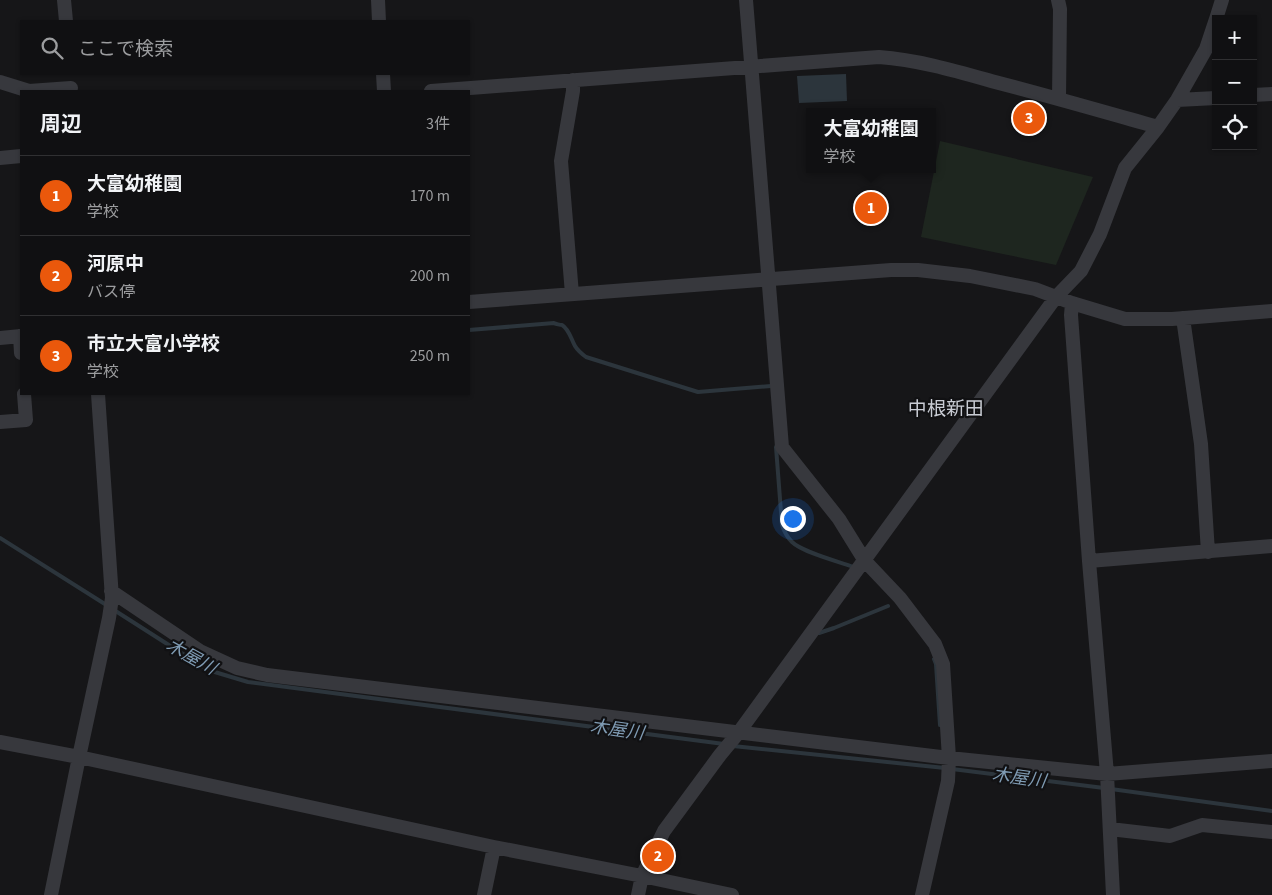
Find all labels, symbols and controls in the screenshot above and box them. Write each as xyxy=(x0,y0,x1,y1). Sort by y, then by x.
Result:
map controls xyxy=(1212,15,1257,150)
button: + xyxy=(1212,15,1257,60)
search box xyxy=(20,20,470,75)
icon: search xyxy=(38,34,66,62)
text: ここで検索 xyxy=(78,36,173,63)
button: − xyxy=(1212,60,1257,105)
pin: 3 xyxy=(1013,99,1045,137)
button: locate xyxy=(1212,105,1257,150)
popup xyxy=(806,108,936,173)
text: 周辺 xyxy=(40,109,82,139)
text: 3件 xyxy=(426,113,450,135)
text: 大富幼稚園 xyxy=(823,116,919,143)
text: 学校 xyxy=(823,146,856,168)
text: 大富幼稚園 xyxy=(87,171,182,198)
text: 1 xyxy=(52,185,60,207)
text: 170 m xyxy=(410,185,450,207)
pin: 1 xyxy=(855,189,887,227)
text: 学校 xyxy=(87,201,119,223)
text: 河原中 xyxy=(87,251,144,278)
text: 2 xyxy=(52,265,60,287)
text: 200 m xyxy=(410,265,450,287)
text: バス停 xyxy=(87,281,135,303)
text: 市立大富小学校 xyxy=(87,331,220,358)
text: 3 xyxy=(52,345,60,367)
text: 250 m xyxy=(410,345,450,367)
text: 学校 xyxy=(87,361,119,383)
district label: 中根新田 xyxy=(908,396,984,423)
your location xyxy=(780,506,806,532)
water label: 木屋川 xyxy=(161,633,222,682)
water label: 木屋川 xyxy=(589,714,647,746)
water label: 木屋川 xyxy=(991,762,1049,794)
pin: 2 xyxy=(642,837,674,875)

